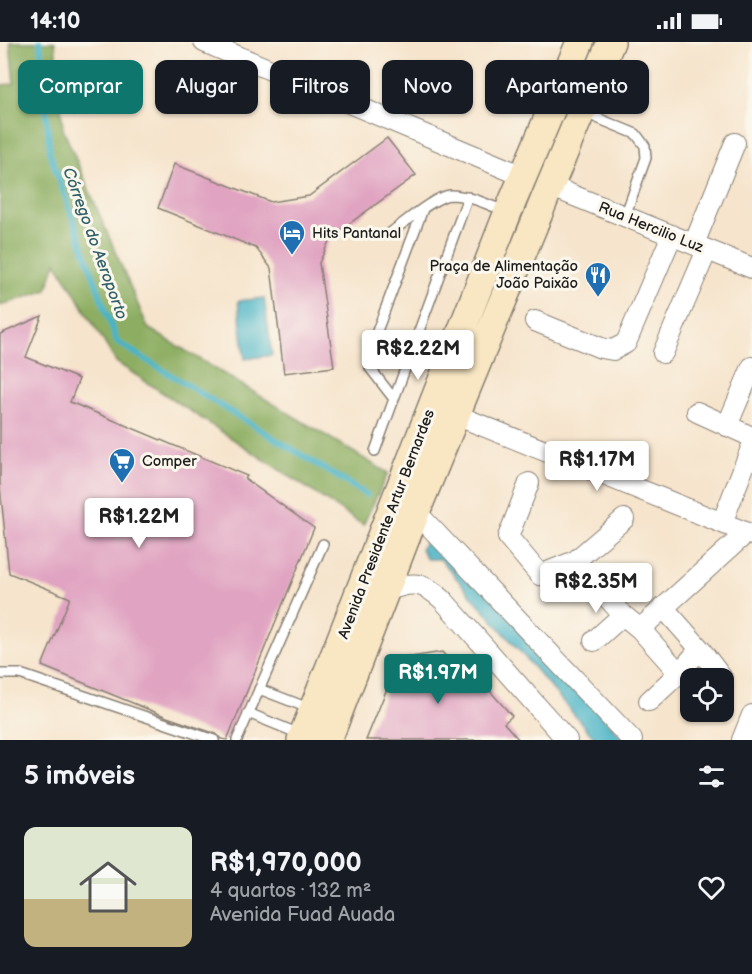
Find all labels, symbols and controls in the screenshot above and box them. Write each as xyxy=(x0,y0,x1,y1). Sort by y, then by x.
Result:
text: 14:10 xyxy=(30,8,80,35)
chip: Comprar xyxy=(18,60,143,114)
chip: Alugar xyxy=(155,60,258,114)
chip: Filtros xyxy=(270,60,370,114)
chip: Novo xyxy=(382,60,473,114)
chip: Apartamento xyxy=(485,60,649,114)
water label: Córrego do Aeroporto xyxy=(58,165,131,322)
street label: Rua Hercilio Luz xyxy=(596,198,707,257)
hotel icon: Hits Pantanal xyxy=(277,218,307,256)
place label: Hits Pantanal xyxy=(312,224,401,243)
place label: Praça de Alimentação João Paixão xyxy=(429,257,578,293)
restaurant icon: Praça de Alimentação João Paixão xyxy=(583,260,613,298)
pin: R$2.22M xyxy=(363,330,473,381)
text: R$2.22M xyxy=(376,337,460,361)
street label: Avenida Presidente Artur Bernardes xyxy=(334,406,439,641)
pin: R$1.17M xyxy=(542,441,652,492)
supermarket icon: Comper xyxy=(107,446,137,484)
text: R$1.17M xyxy=(559,448,635,472)
place label: Comper xyxy=(142,452,197,471)
pin: R$1.22M xyxy=(84,498,194,549)
text: R$1.22M xyxy=(99,505,179,529)
pin: R$2.35M xyxy=(541,563,651,614)
text: R$2.35M xyxy=(554,570,638,594)
pin: R$1.97M xyxy=(383,654,493,705)
text: R$1.97M xyxy=(398,661,478,685)
map controls xyxy=(680,668,734,722)
button: locate xyxy=(680,668,734,722)
icon: filters xyxy=(695,760,728,793)
text: 5 imóveis xyxy=(24,761,135,792)
text: R$1,970,000 xyxy=(210,848,362,879)
icon: home xyxy=(72,851,144,923)
icon: heart xyxy=(695,871,728,904)
text: 4 quartos · 132 m² xyxy=(210,879,371,903)
text: Avenida Fuad Auada xyxy=(210,903,395,927)

